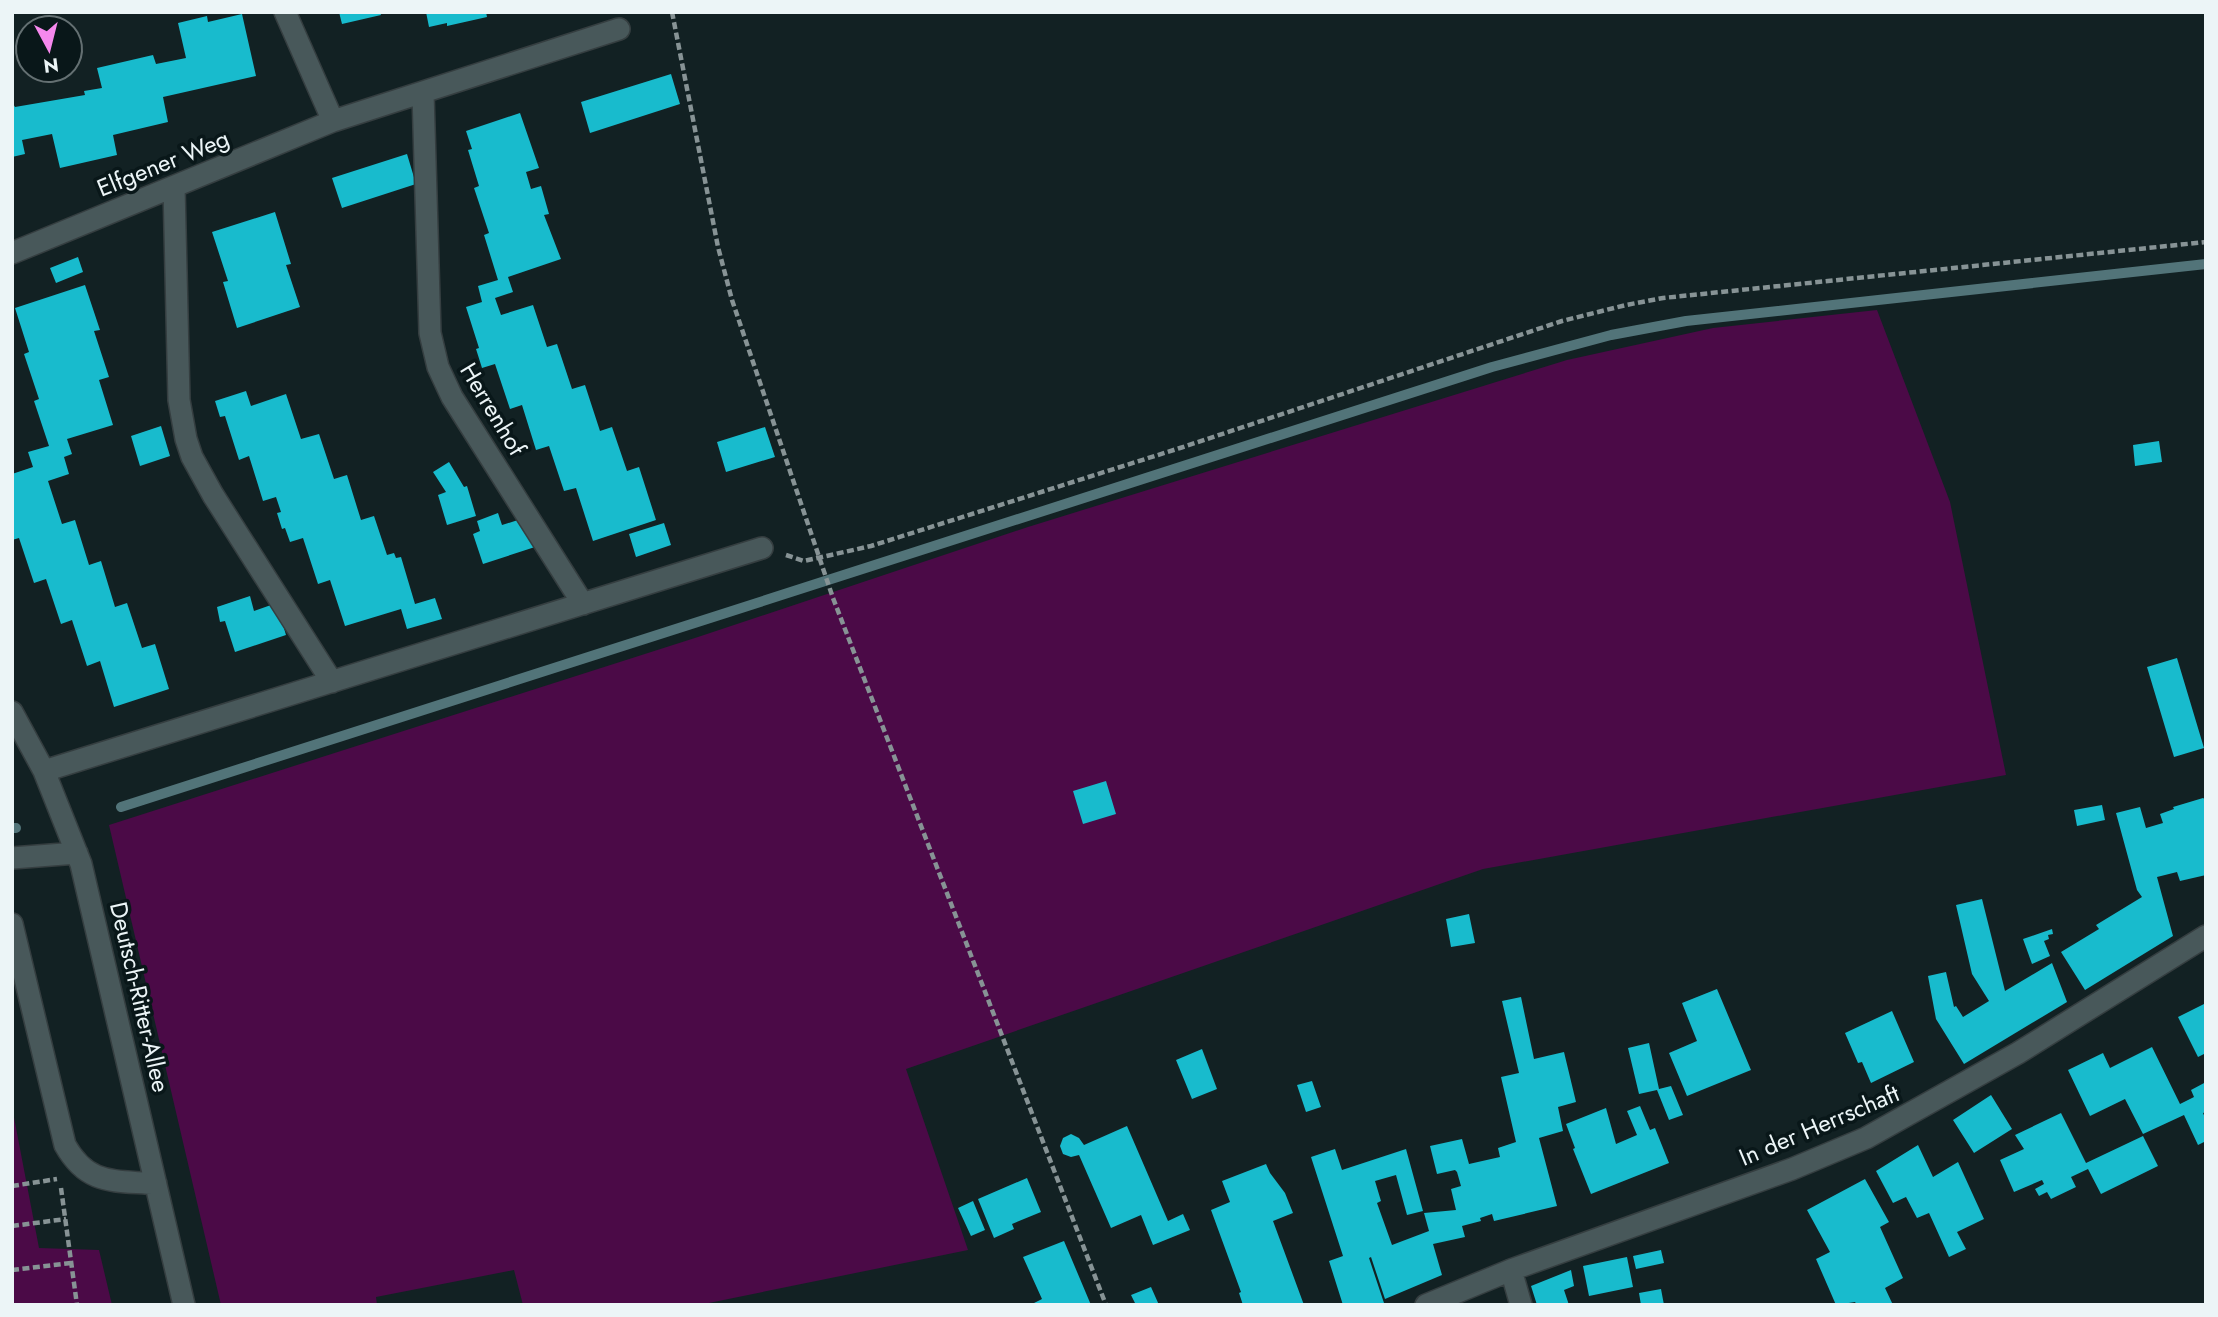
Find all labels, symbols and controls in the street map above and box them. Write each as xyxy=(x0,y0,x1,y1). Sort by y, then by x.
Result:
north arrow xyxy=(14,14,84,84)
text: N xyxy=(42,51,60,80)
street label: Elfgener Weg xyxy=(92,121,234,205)
street label: Herrenhof xyxy=(451,356,535,463)
street label: Deutsch-Ritter-Allee xyxy=(101,898,179,1096)
street label: In der Herrschaft xyxy=(1733,1075,1905,1175)

